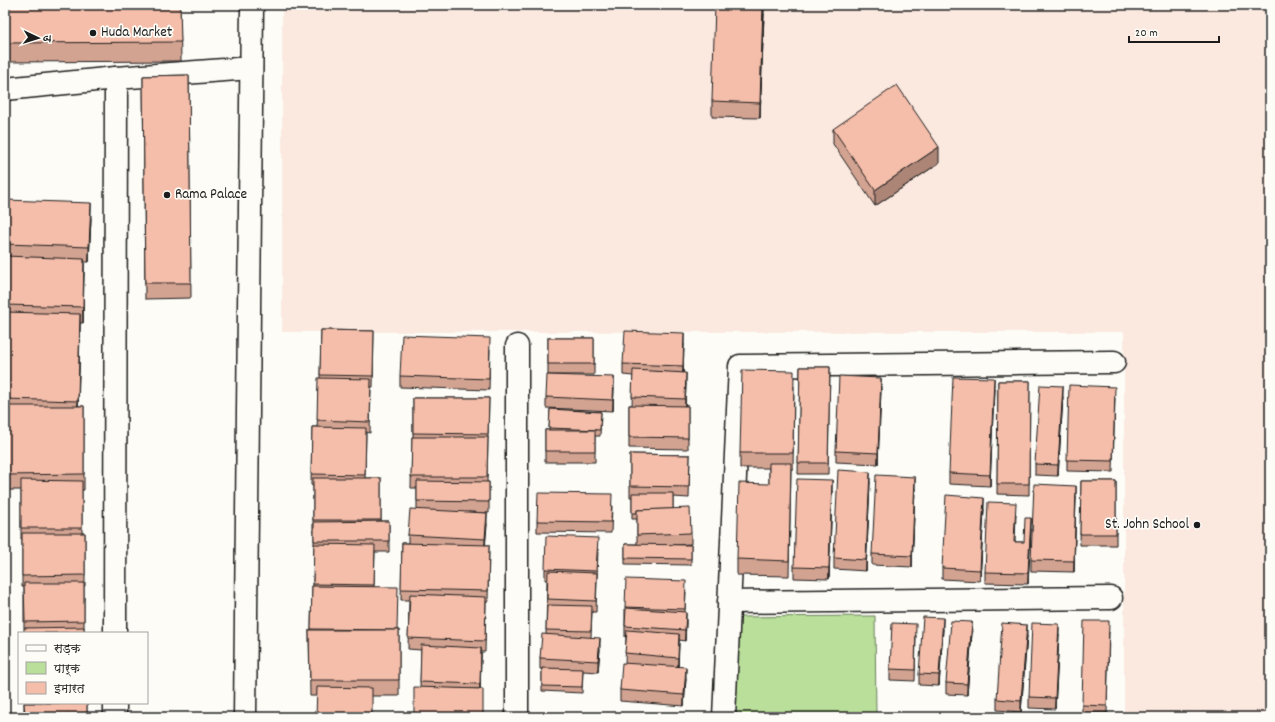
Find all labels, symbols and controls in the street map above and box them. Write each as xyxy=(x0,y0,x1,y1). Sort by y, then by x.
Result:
north arrow xyxy=(18,18,58,58)
scale bar xyxy=(1129,18,1219,44)
place label: Huda Market xyxy=(101,22,173,44)
text: 20 m xyxy=(1135,25,1158,42)
marker: Huda Market xyxy=(88,28,98,38)
text: उ xyxy=(38,34,54,43)
place label: Rama Palace xyxy=(175,184,248,206)
marker: Rama Palace xyxy=(162,190,172,200)
place label: St. John School xyxy=(1105,514,1189,536)
marker: St. John School xyxy=(1192,520,1202,530)
legend xyxy=(18,632,148,704)
text: सड़क xyxy=(53,641,82,658)
text: पार्क xyxy=(53,661,81,678)
text: इमारत xyxy=(53,681,85,698)

